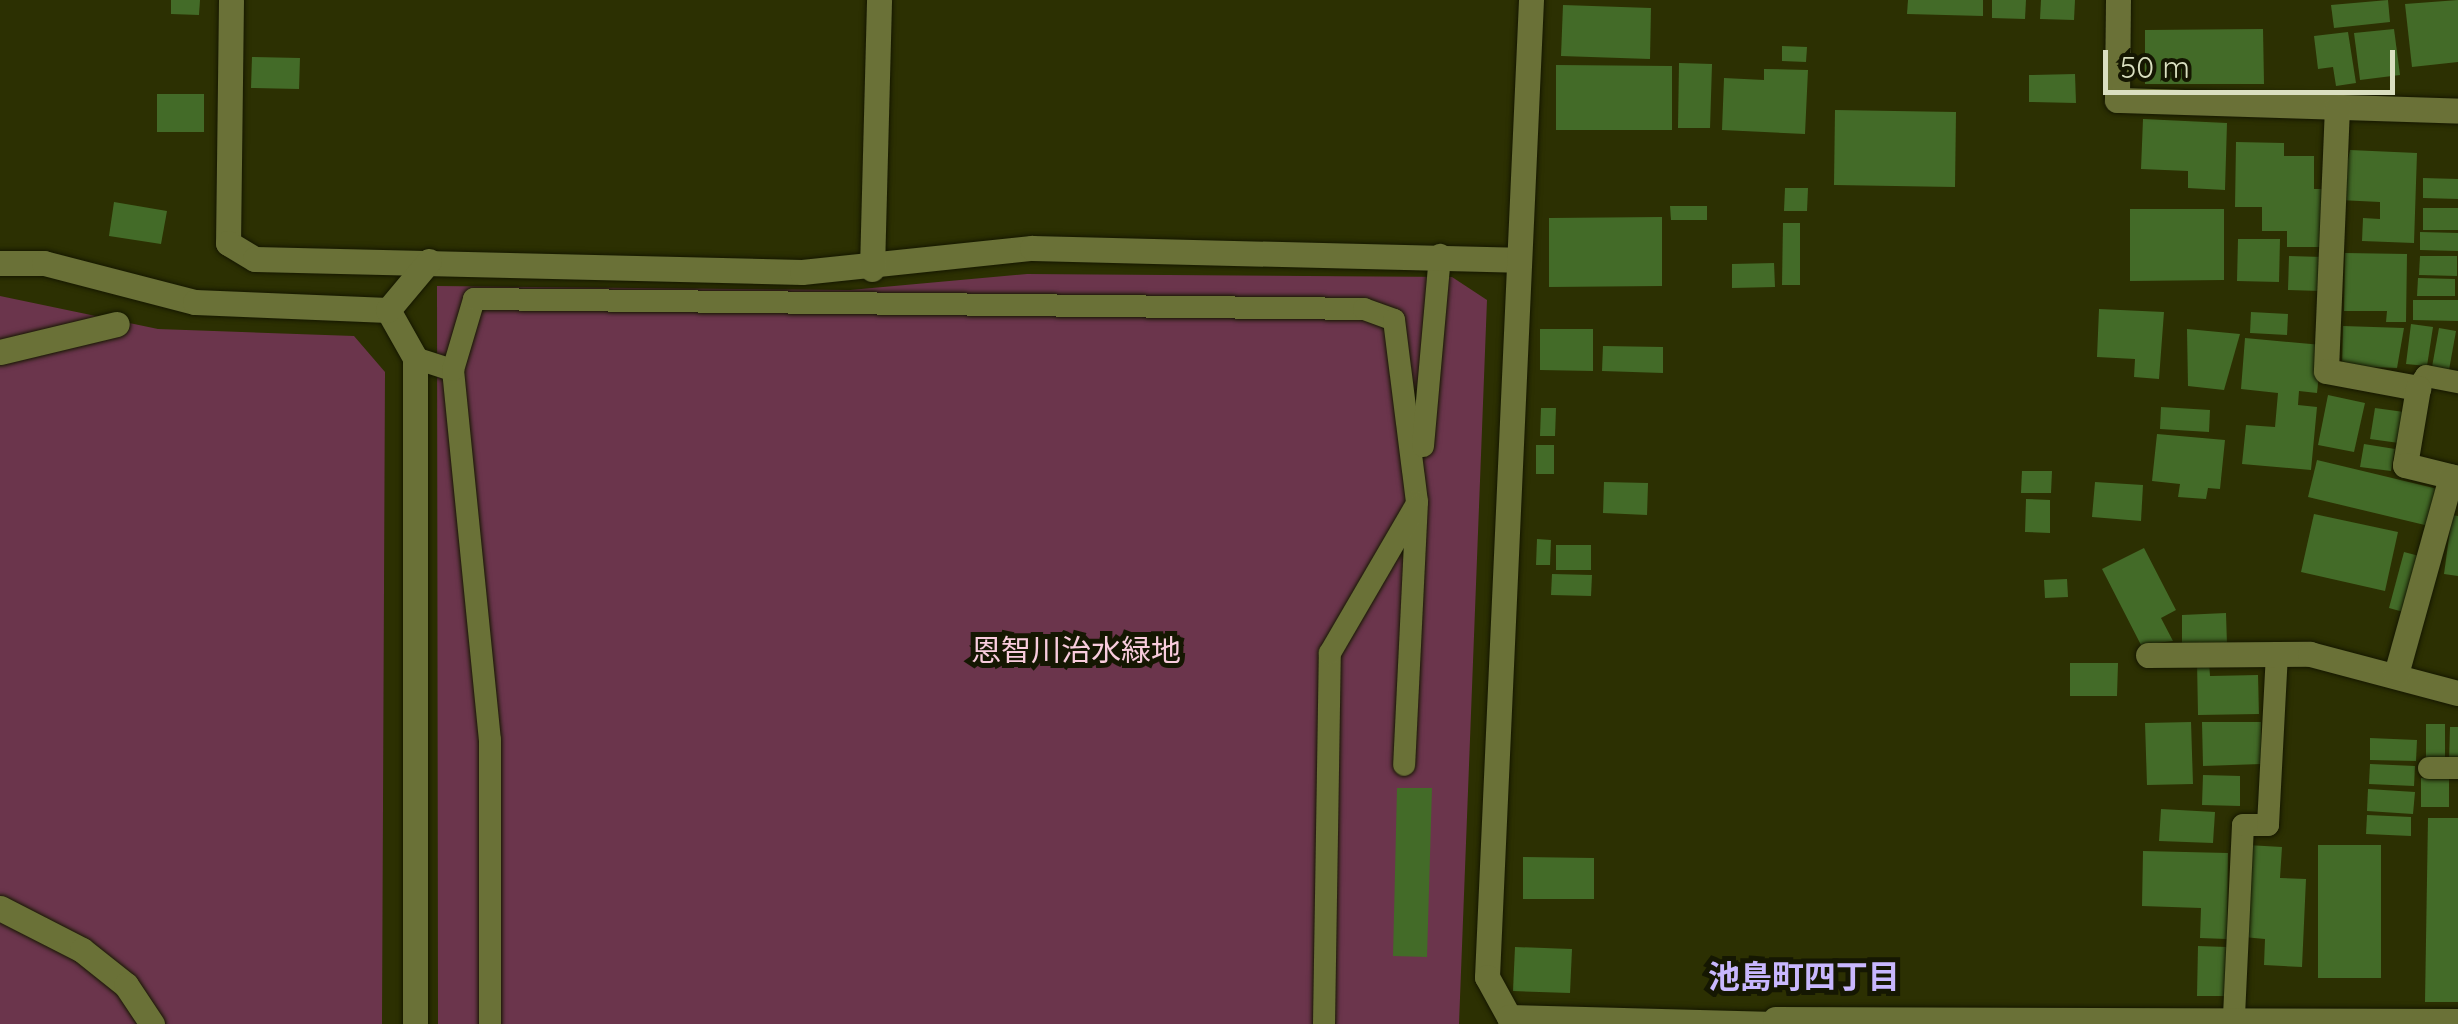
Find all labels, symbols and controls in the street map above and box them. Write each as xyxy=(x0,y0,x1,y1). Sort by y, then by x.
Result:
scale bar xyxy=(2108,30,2400,92)
text: 50 m xyxy=(2120,48,2190,86)
park label: 恩智川治水緑地 xyxy=(971,632,1181,668)
district label: 池島町四丁目 xyxy=(1708,957,1900,995)

